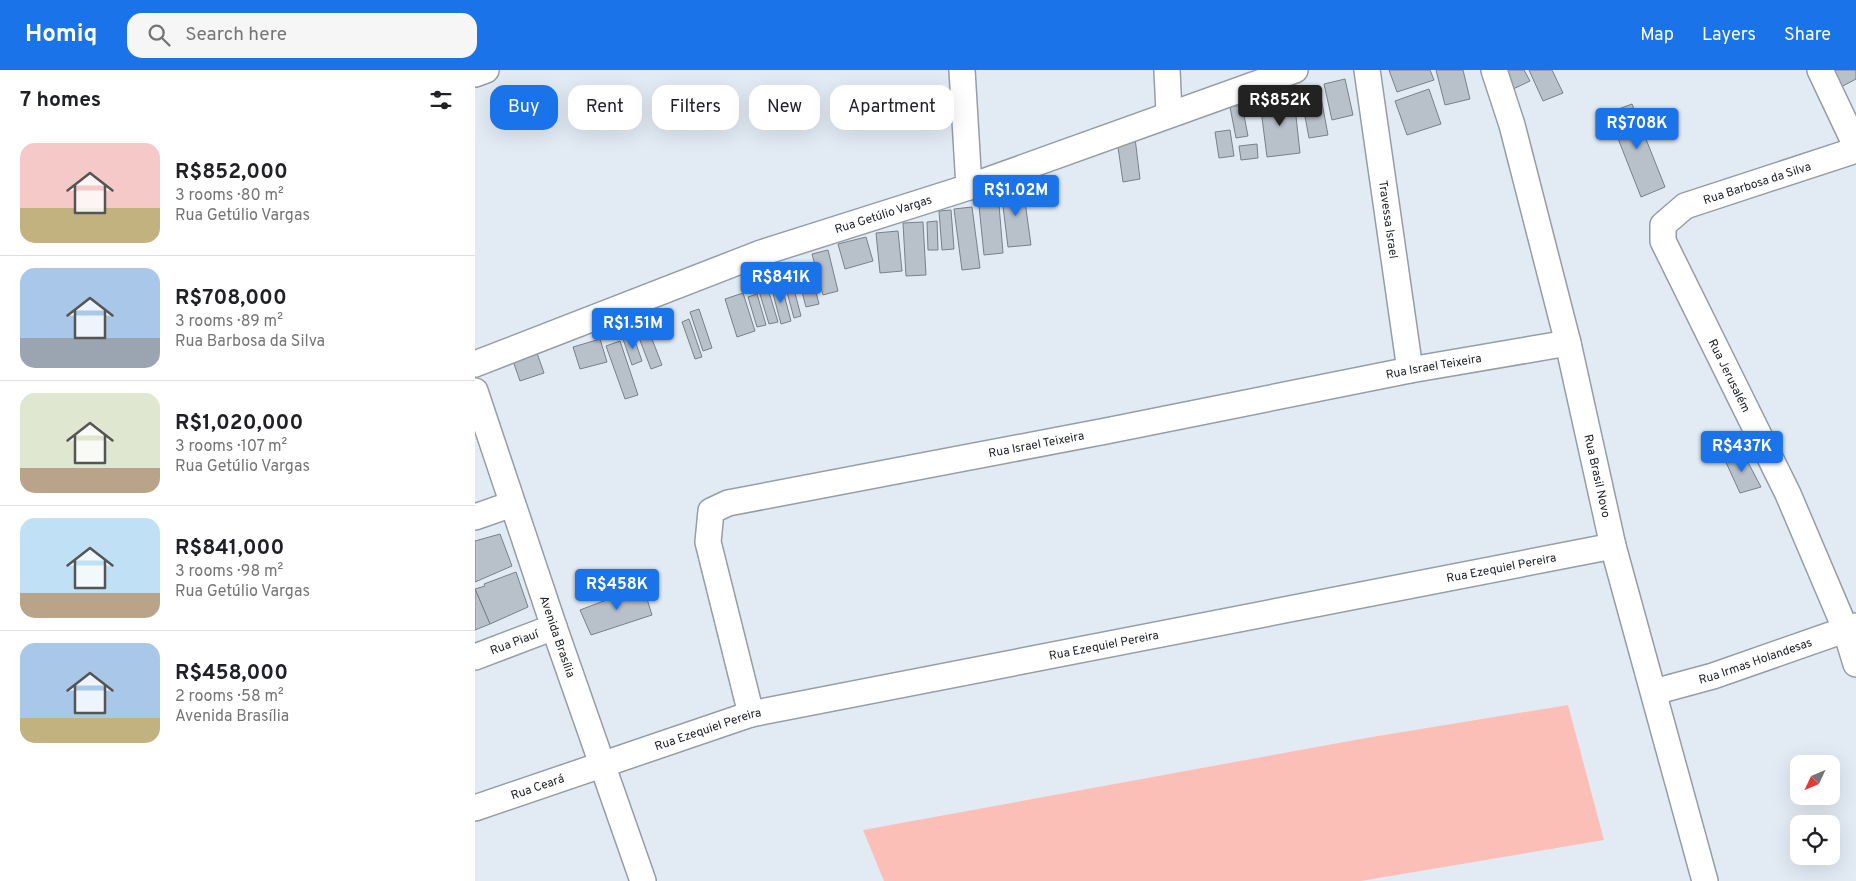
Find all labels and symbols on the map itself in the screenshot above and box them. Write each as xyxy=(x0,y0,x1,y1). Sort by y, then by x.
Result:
pin: R$852K xyxy=(1239,85,1321,127)
pin: R$708K xyxy=(1596,108,1678,150)
street label: Rua Barbosa da Silva xyxy=(1701,159,1813,209)
pin: R$1.02M xyxy=(970,174,1062,217)
street label: Travessa Israel xyxy=(1374,179,1401,260)
street label: Rua Getúlio Vargas xyxy=(833,192,934,238)
pin: R$841K xyxy=(740,262,822,304)
pin: R$1.51M xyxy=(587,308,679,350)
street label: Rua Jerusalém xyxy=(1704,337,1753,415)
street label: Rua Israel Teixeira xyxy=(1384,351,1483,384)
street label: Rua Israel Teixeira xyxy=(987,428,1086,462)
pin: R$437K xyxy=(1701,430,1783,473)
street label: Rua Brasil Novo xyxy=(1579,433,1614,520)
street label: Rua Ezequiel Pereira xyxy=(1445,550,1558,587)
pin: R$458K xyxy=(576,568,658,611)
street label: Avenida Brasília xyxy=(535,594,578,680)
street label: Rua Piauí xyxy=(488,626,542,659)
street label: Rua Ezequiel Pereira xyxy=(1048,628,1160,665)
street label: Rua Irmas Holandesas xyxy=(1697,635,1815,689)
street label: Rua Ezequiel Pereira xyxy=(653,705,763,755)
north arrow xyxy=(1790,755,1840,805)
street label: Rua Ceará xyxy=(509,771,567,804)

